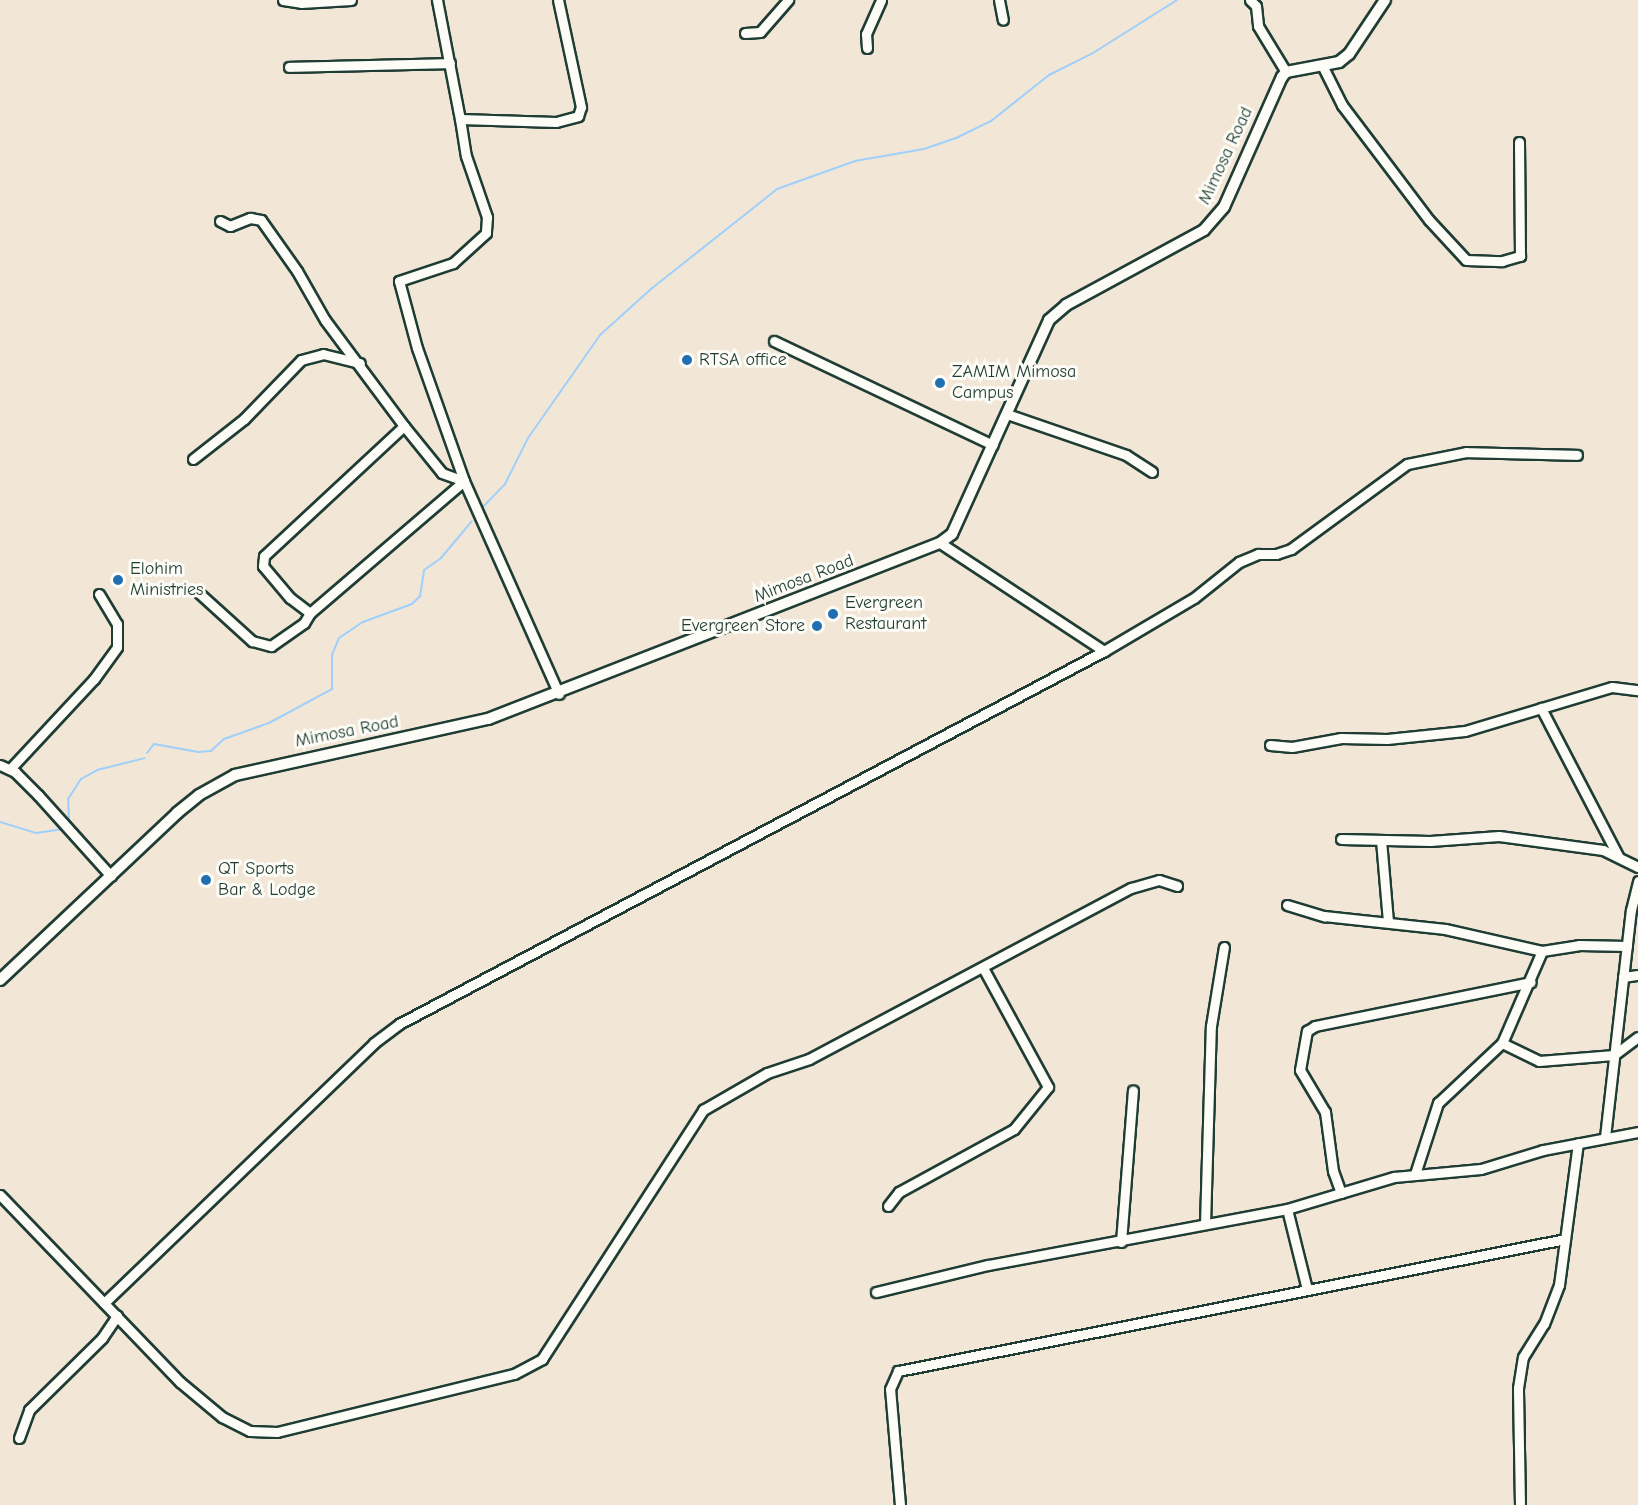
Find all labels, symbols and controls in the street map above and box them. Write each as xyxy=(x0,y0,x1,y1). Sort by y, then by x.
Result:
street label: Mimosa Road xyxy=(1194,104,1258,208)
place label: RTSA office xyxy=(699,349,787,371)
marker: RTSA office xyxy=(680,353,694,367)
place label: ZAMIM Mimosa Campus xyxy=(952,362,1076,404)
marker: ZAMIM Mimosa Campus xyxy=(933,376,947,390)
street label: Mimosa Road xyxy=(751,550,857,608)
place label: Elohim Ministries xyxy=(130,559,204,602)
marker: Elohim Ministries xyxy=(111,573,125,587)
place label: Evergreen Restaurant xyxy=(845,593,926,636)
marker: Evergreen Restaurant xyxy=(826,607,840,621)
place label: Evergreen Store xyxy=(681,615,805,637)
marker: Evergreen Store xyxy=(810,619,824,633)
street label: Mimosa Road xyxy=(293,711,401,753)
place label: QT Sports Bar & Lodge xyxy=(218,859,316,902)
marker: QT Sports Bar & Lodge xyxy=(199,873,213,887)

